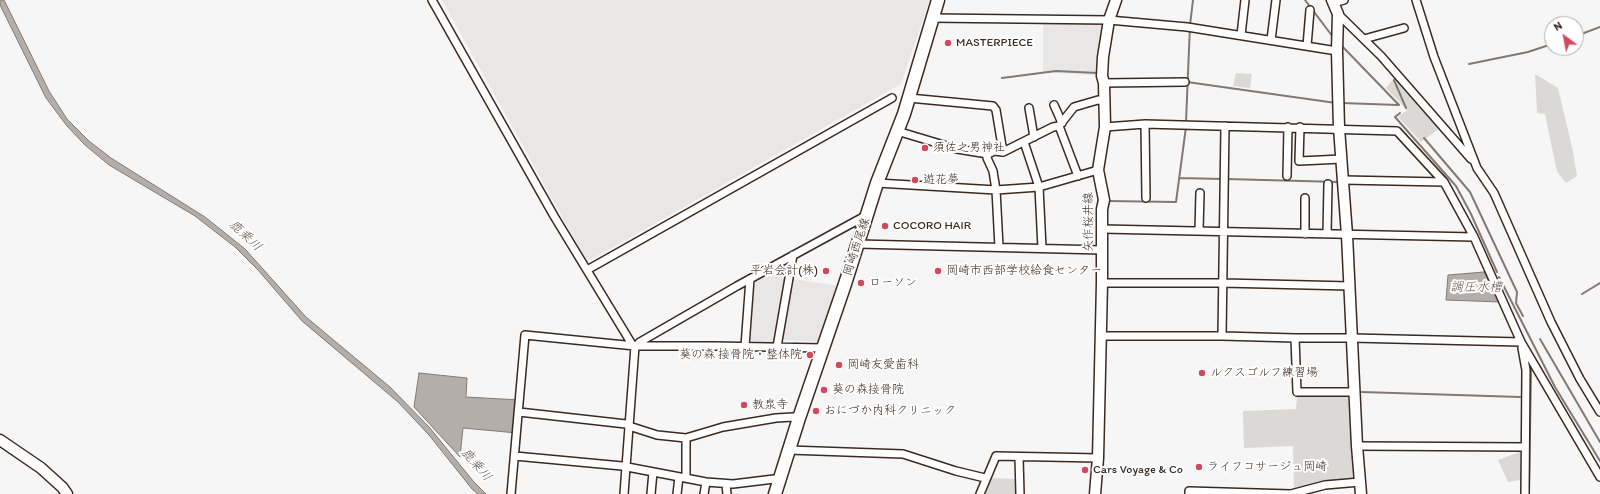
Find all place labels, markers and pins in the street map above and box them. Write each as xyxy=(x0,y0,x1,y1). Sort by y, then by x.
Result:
place label: MASTERPIECE xyxy=(956,36,1033,50)
marker: MASTERPIECE xyxy=(943,38,953,48)
place label: 須佐之男神社 xyxy=(933,141,1005,155)
marker: 須佐之男神社 xyxy=(920,143,930,153)
place label: 遊花夢 xyxy=(923,173,959,187)
marker: 遊花夢 xyxy=(910,175,920,185)
place label: COCORO HAIR xyxy=(893,219,971,233)
marker: COCORO HAIR xyxy=(880,221,890,231)
place label: 平岩会計(株) xyxy=(750,264,818,278)
place label: 岡崎市西部学校給食センター xyxy=(946,264,1102,278)
marker: 平岩会計(株) xyxy=(821,266,831,276)
marker: 岡崎市西部学校給食センター xyxy=(933,266,943,276)
place label: ローソン xyxy=(869,276,917,290)
marker: ローソン xyxy=(856,278,866,288)
place label: 葵の森 接骨院・整体院 xyxy=(679,348,802,362)
marker: 葵の森 接骨院・整体院 xyxy=(805,350,815,360)
place label: 岡崎友愛歯科 xyxy=(847,358,919,372)
marker: 岡崎友愛歯科 xyxy=(834,360,844,370)
place label: ルクスゴルフ練習場 xyxy=(1210,366,1318,380)
marker: ルクスゴルフ練習場 xyxy=(1197,368,1207,378)
place label: 葵の森接骨院 xyxy=(832,383,904,397)
marker: 葵の森接骨院 xyxy=(819,385,829,395)
place label: 教泉寺 xyxy=(752,398,788,412)
marker: 教泉寺 xyxy=(739,400,749,410)
place label: おにづか内科クリニック xyxy=(824,404,956,418)
marker: おにづか内科クリニック xyxy=(811,406,821,416)
place label: ライフコサージュ岡崎 xyxy=(1207,460,1327,474)
marker: ライフコサージュ岡崎 xyxy=(1194,462,1204,472)
place label: Cars Voyage & Co xyxy=(1093,463,1183,477)
marker: Cars Voyage & Co xyxy=(1080,465,1090,475)

